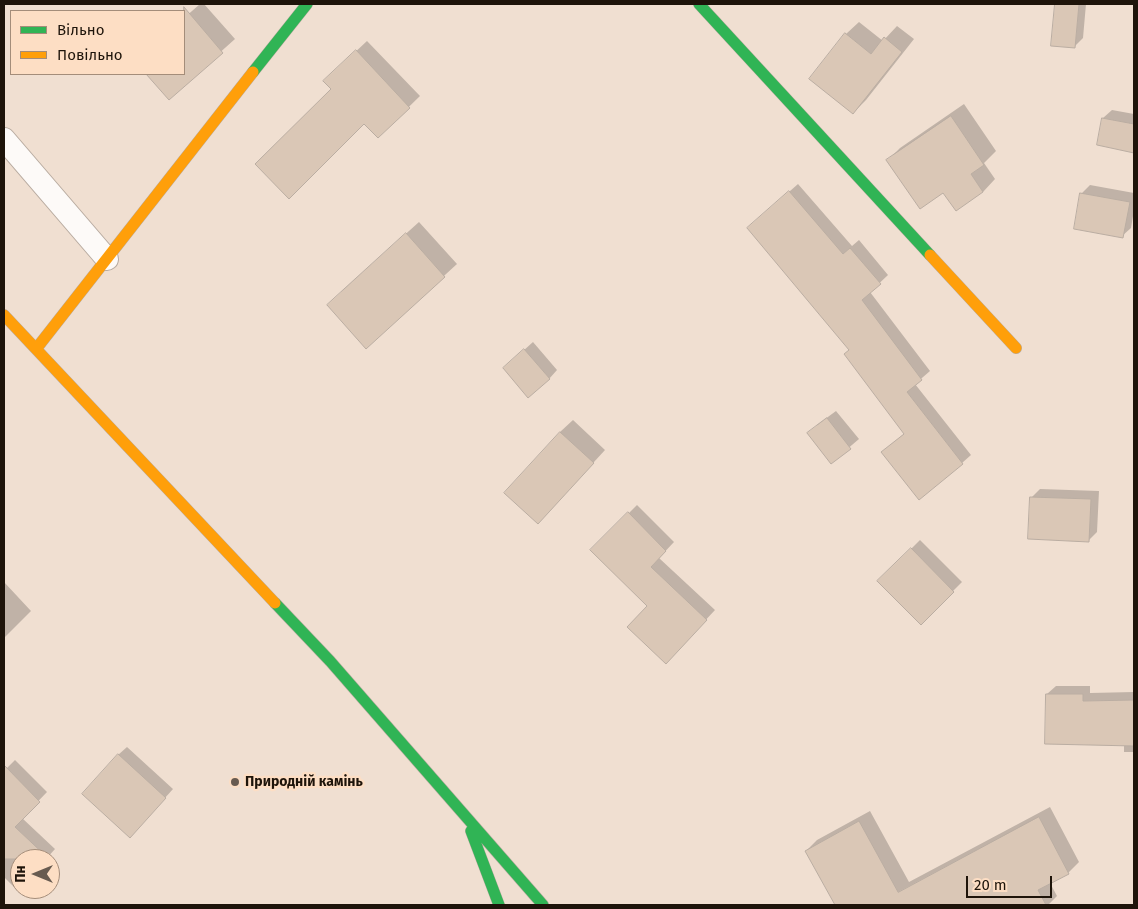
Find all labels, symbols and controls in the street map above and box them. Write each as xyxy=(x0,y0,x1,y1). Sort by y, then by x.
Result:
legend xyxy=(10,10,185,75)
text: Вільно xyxy=(57,21,104,39)
text: Повільно xyxy=(57,46,123,64)
place label: Природній камінь xyxy=(245,774,363,790)
marker: Природній камінь xyxy=(229,776,241,788)
north arrow xyxy=(10,849,60,899)
text: Пн xyxy=(12,865,29,883)
scale bar xyxy=(968,866,1054,898)
text: 20 m xyxy=(974,876,1007,894)

